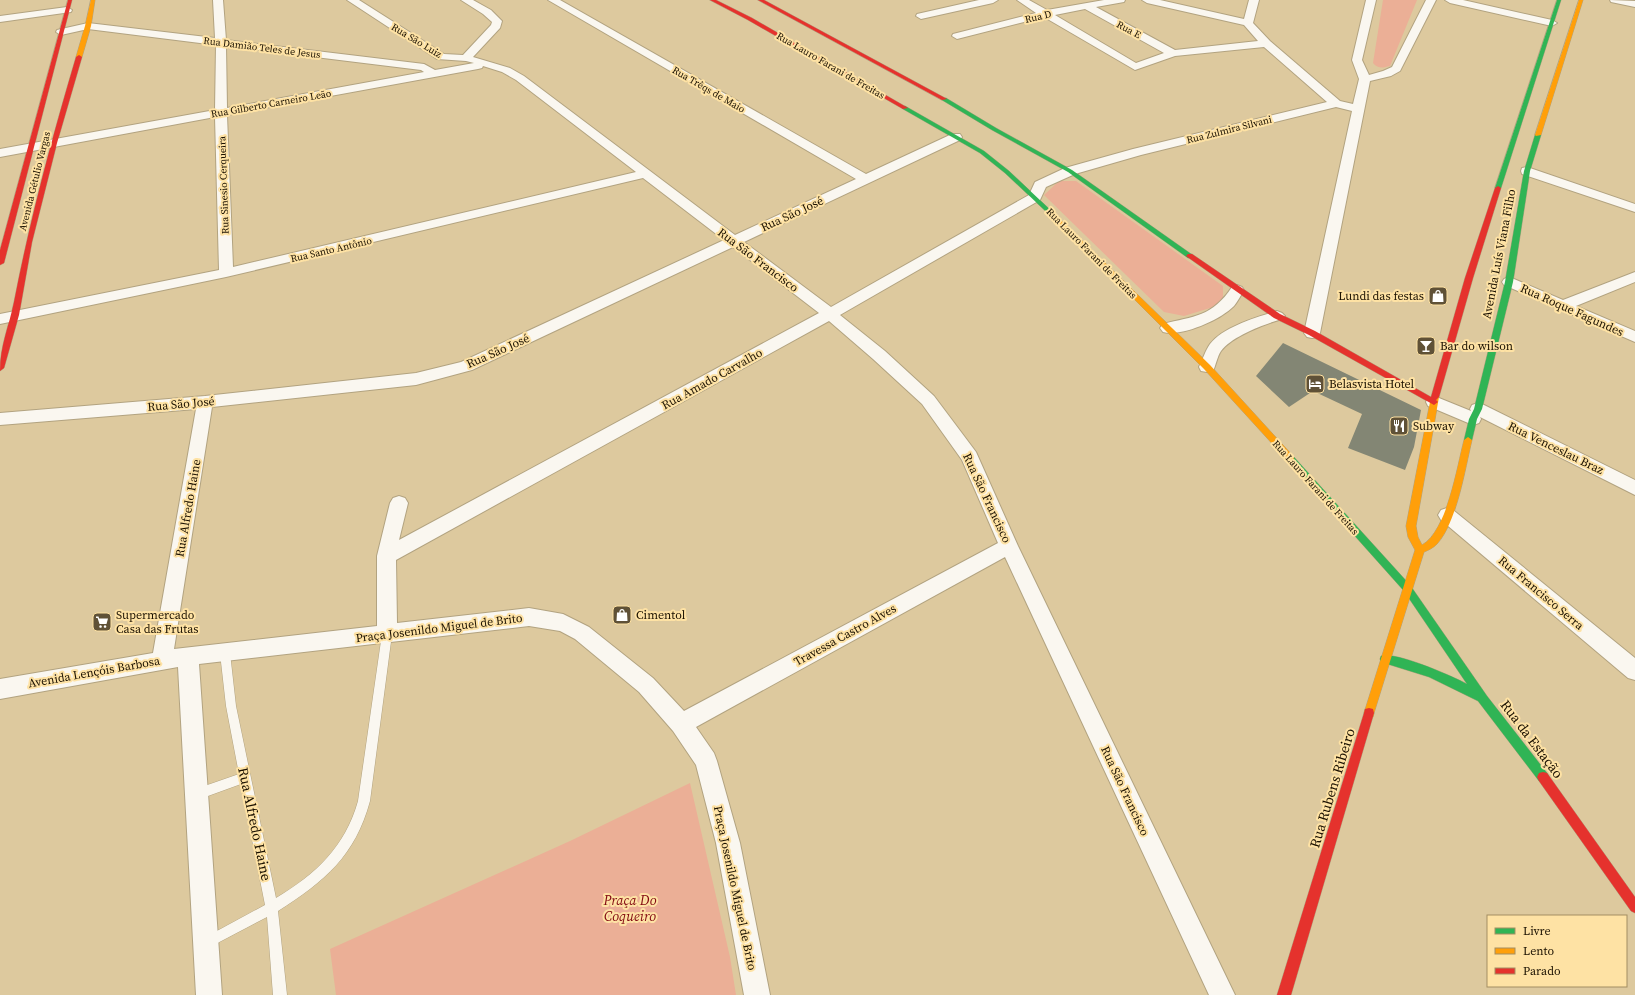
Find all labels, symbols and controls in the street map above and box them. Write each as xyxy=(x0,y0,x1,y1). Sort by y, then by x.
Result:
street label: Rua D xyxy=(1024,7,1053,26)
street label: Rua E xyxy=(1114,18,1143,41)
street label: Rua São Luiz xyxy=(389,20,445,61)
street label: Rua Lauro Farani de Freitas xyxy=(774,29,887,102)
street label: Rua Damião Teles de Jesus xyxy=(203,34,321,61)
street label: Rua Trêqs de Maio xyxy=(670,63,748,116)
street label: Rua Gilberto Carneiro Leão xyxy=(210,86,333,120)
street label: Rua Zulmira Silvani xyxy=(1185,113,1273,146)
street label: Avenida Gétulio Vargas xyxy=(16,130,53,232)
street label: Rua Sinesio Cerqueira xyxy=(215,135,232,234)
street label: Avenida Luís Viana Filho xyxy=(1479,187,1520,320)
street label: Rua São José xyxy=(758,193,826,235)
street label: Rua Lauro Farani de Freitas xyxy=(1044,205,1140,301)
street label: Rua São Francisco xyxy=(714,224,802,296)
street label: Rua Santo Antônio xyxy=(289,234,373,265)
street label: Rua Roque Fagundes xyxy=(1518,280,1626,340)
shop icon: Lundi das festas xyxy=(1427,285,1449,307)
place label: Lundi das festas xyxy=(1338,288,1424,304)
street label: Rua São José xyxy=(464,330,532,372)
bar icon: Bar do wilson xyxy=(1415,335,1437,357)
place label: Bar do wilson xyxy=(1440,338,1513,354)
street label: Rua Amado Carvalho xyxy=(659,344,766,413)
hotel icon: Belasvista Hotel xyxy=(1304,373,1326,395)
place label: Belasvista Hotel xyxy=(1329,376,1415,392)
street label: Rua São José xyxy=(147,393,215,415)
restaurant icon: Subway xyxy=(1388,415,1410,437)
place label: Subway xyxy=(1413,418,1455,434)
street label: Rua Venceslau Braz xyxy=(1506,418,1607,478)
street label: Rua Lauro Farani de Freitas xyxy=(1270,437,1362,537)
street label: Rua São Francisco xyxy=(959,451,1015,546)
street label: Rua Alfredo Haine xyxy=(172,458,204,558)
street label: Rua Francisco Serra xyxy=(1495,553,1588,634)
street label: Travessa Castro Alves xyxy=(791,600,899,670)
shop icon: Cimentol xyxy=(611,604,633,626)
place label: Supermercado Casa das Frutas xyxy=(116,607,199,637)
place label: Cimentol xyxy=(636,607,686,623)
street label: Praça Josenildo Miguel de Brito xyxy=(355,610,524,646)
supermarket icon: Supermercado Casa das Frutas xyxy=(91,611,113,633)
street label: Avenida Lençóis Barbosa xyxy=(27,652,162,691)
street label: Rua da Estação xyxy=(1496,696,1568,783)
street label: Rua Rubens Ribeiro xyxy=(1304,726,1360,850)
street label: Rua São Francisco xyxy=(1097,744,1153,839)
street label: Rua Alfredo Haine xyxy=(233,765,277,883)
street label: Praça Josenildo Miguel de Brito xyxy=(710,804,760,972)
park label: Praça Do Coqueiro xyxy=(602,890,657,926)
legend xyxy=(1487,915,1627,987)
text: Livre xyxy=(1523,923,1551,939)
text: Lento xyxy=(1523,943,1554,959)
text: Parado xyxy=(1523,963,1561,979)

